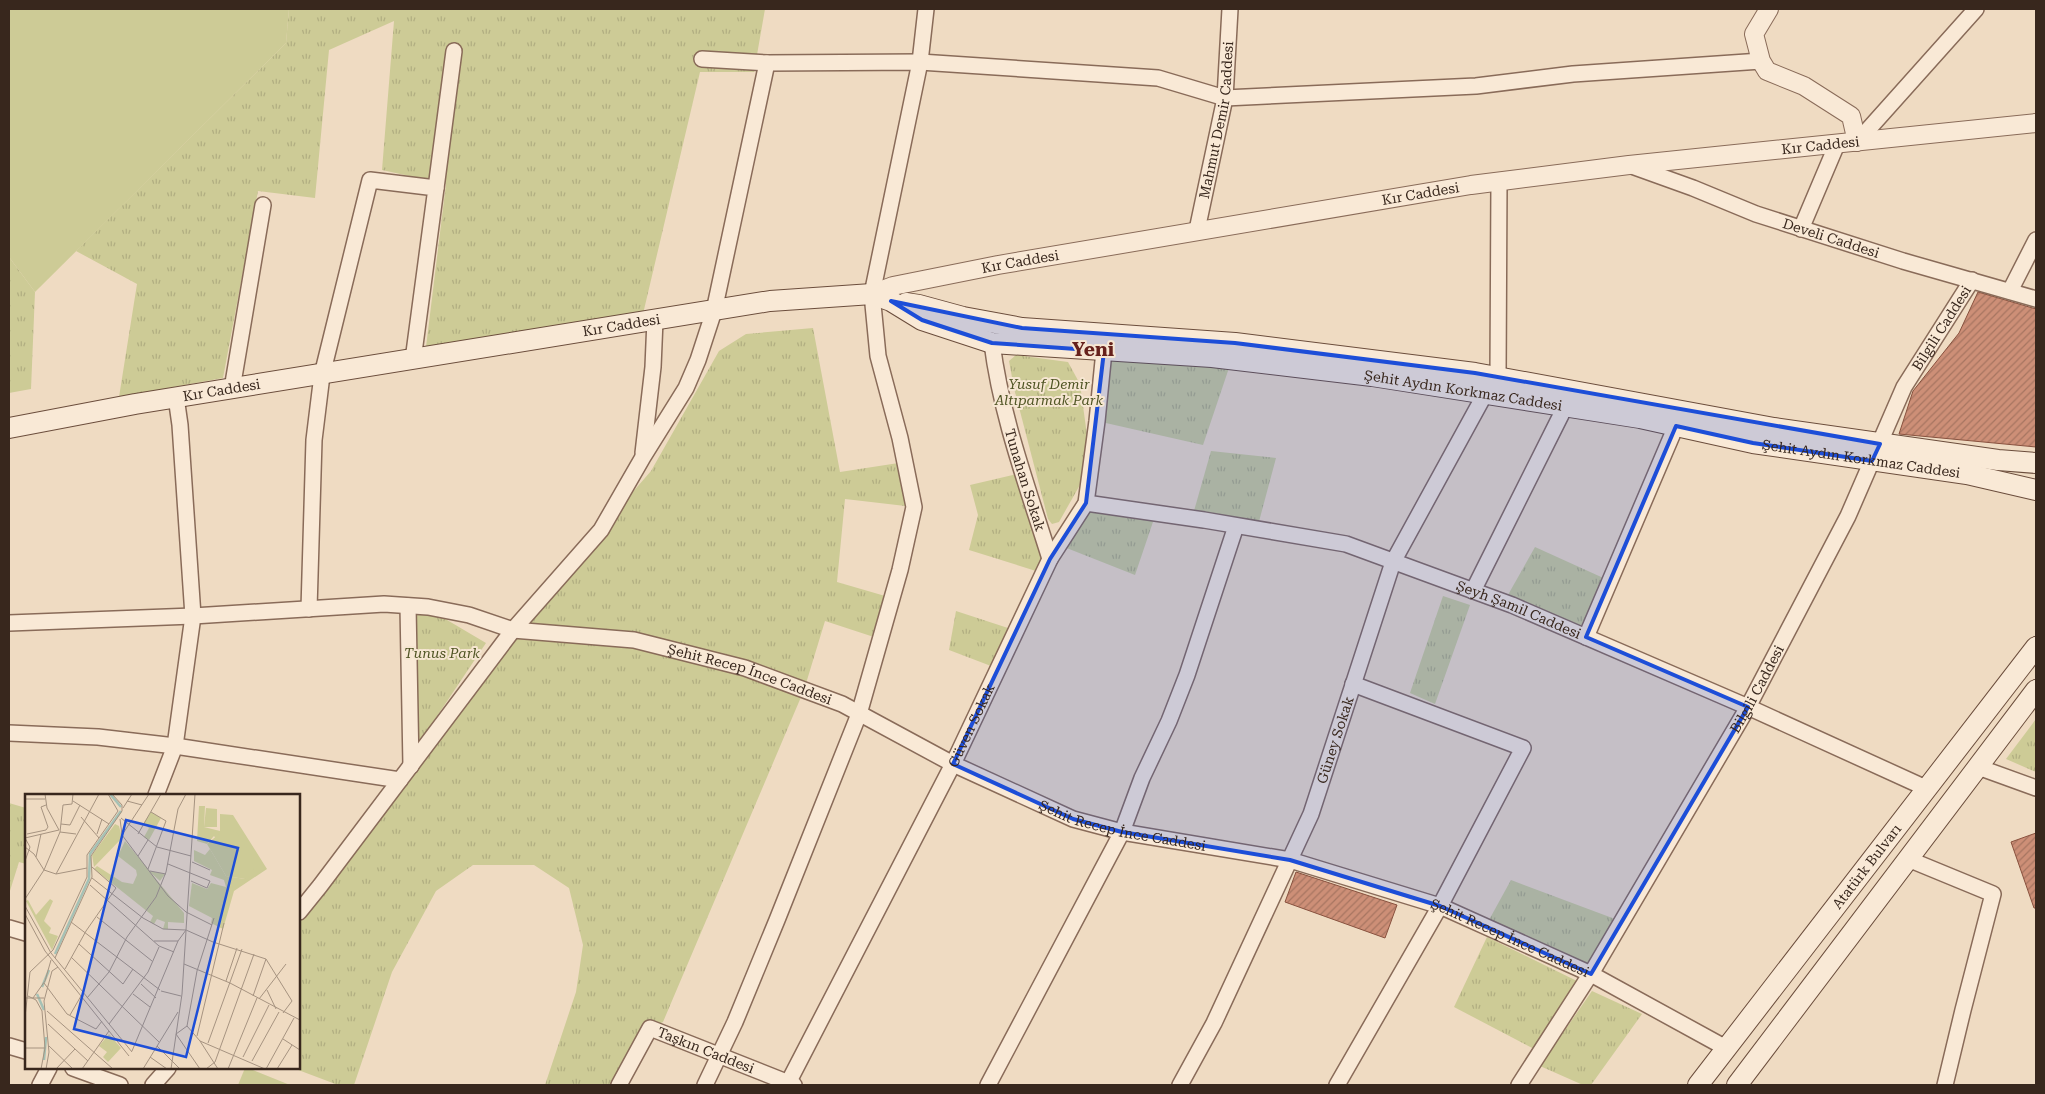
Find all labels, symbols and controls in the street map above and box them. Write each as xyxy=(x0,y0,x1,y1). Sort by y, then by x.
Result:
street label: Mahmut Demir Caddesi xyxy=(1196,40,1236,200)
street label: Kır Caddesi xyxy=(1781,133,1861,157)
street label: Kır Caddesi xyxy=(1381,179,1461,208)
street label: Develi Caddesi xyxy=(1781,215,1882,261)
street label: Kır Caddesi xyxy=(980,247,1061,276)
street label: Bilgili Caddesi xyxy=(1909,282,1975,373)
street label: Kır Caddesi xyxy=(581,311,662,339)
district label: Yeni xyxy=(1072,338,1114,361)
street label: Şehit Aydın Korkmaz Caddesi xyxy=(1363,367,1564,414)
street label: Kır Caddesi xyxy=(182,376,262,404)
park label: Yusuf Demir Altıparmak Park xyxy=(994,376,1103,408)
street label: Tunahan Sokak xyxy=(1002,427,1049,533)
street label: Şehit Aydın Korkmaz Caddesi xyxy=(1761,436,1962,481)
street label: Şeyh Şamil Caddesi xyxy=(1454,577,1584,642)
street label: Şehit Recep İnce Caddesi xyxy=(666,641,835,708)
street label: Bilgili Caddesi xyxy=(1727,642,1787,736)
park label: Tunus Park xyxy=(404,645,480,661)
street label: Güven Sokak xyxy=(945,681,998,770)
street label: Güney Sokak xyxy=(1313,694,1357,786)
inset map xyxy=(25,794,300,1069)
street label: Şehit Recep İnce Caddesi xyxy=(1037,797,1208,854)
street label: Atatürk Bulvarı xyxy=(1829,821,1905,912)
street label: Şehit Recep İnce Caddesi xyxy=(1429,896,1592,980)
street label: Taşkın Caddesi xyxy=(655,1024,757,1077)

